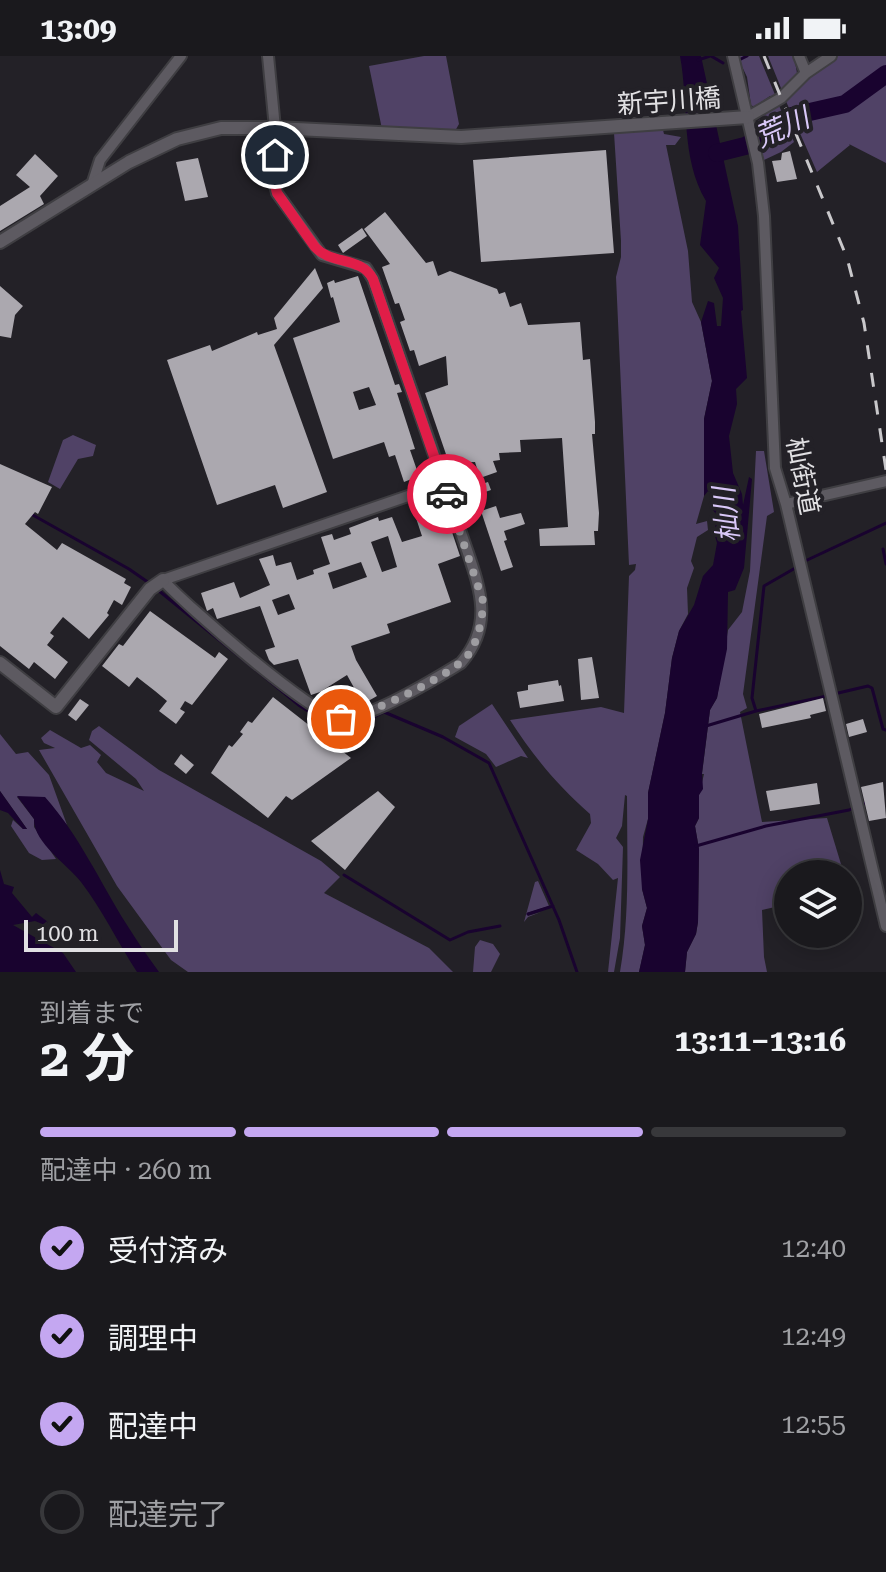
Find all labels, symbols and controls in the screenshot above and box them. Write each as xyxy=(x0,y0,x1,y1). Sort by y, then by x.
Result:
text: 13:09 xyxy=(40,11,117,46)
street label: 新宇川橋 xyxy=(616,82,722,120)
water label: 荒川 xyxy=(750,100,817,154)
pin xyxy=(241,121,309,189)
icon: home xyxy=(253,133,297,177)
street label: 杣街道 xyxy=(781,435,825,517)
courier xyxy=(407,454,487,534)
icon: car xyxy=(425,472,469,516)
water label: 杣川 xyxy=(707,482,746,545)
pin xyxy=(307,685,375,753)
icon: bag xyxy=(319,697,363,741)
map controls xyxy=(774,860,862,948)
button: layers xyxy=(774,860,862,948)
scale bar xyxy=(24,916,178,952)
text: 100 m xyxy=(36,921,99,946)
text: 到着まで xyxy=(40,998,144,1028)
text: 13:11–13:16 xyxy=(674,1023,846,1058)
text: 2 分 xyxy=(40,1028,134,1089)
text: 配達中 · 260 m xyxy=(40,1155,212,1185)
icon: check xyxy=(40,1226,84,1270)
text: 受付済み xyxy=(108,1233,228,1268)
text: 12:40 xyxy=(781,1233,846,1263)
icon: check xyxy=(40,1314,84,1358)
text: 調理中 xyxy=(108,1321,198,1356)
text: 12:49 xyxy=(781,1321,846,1351)
icon: check xyxy=(40,1402,84,1446)
text: 配達中 xyxy=(108,1409,198,1444)
text: 12:55 xyxy=(781,1409,846,1439)
text: 配達完了 xyxy=(108,1497,228,1532)

